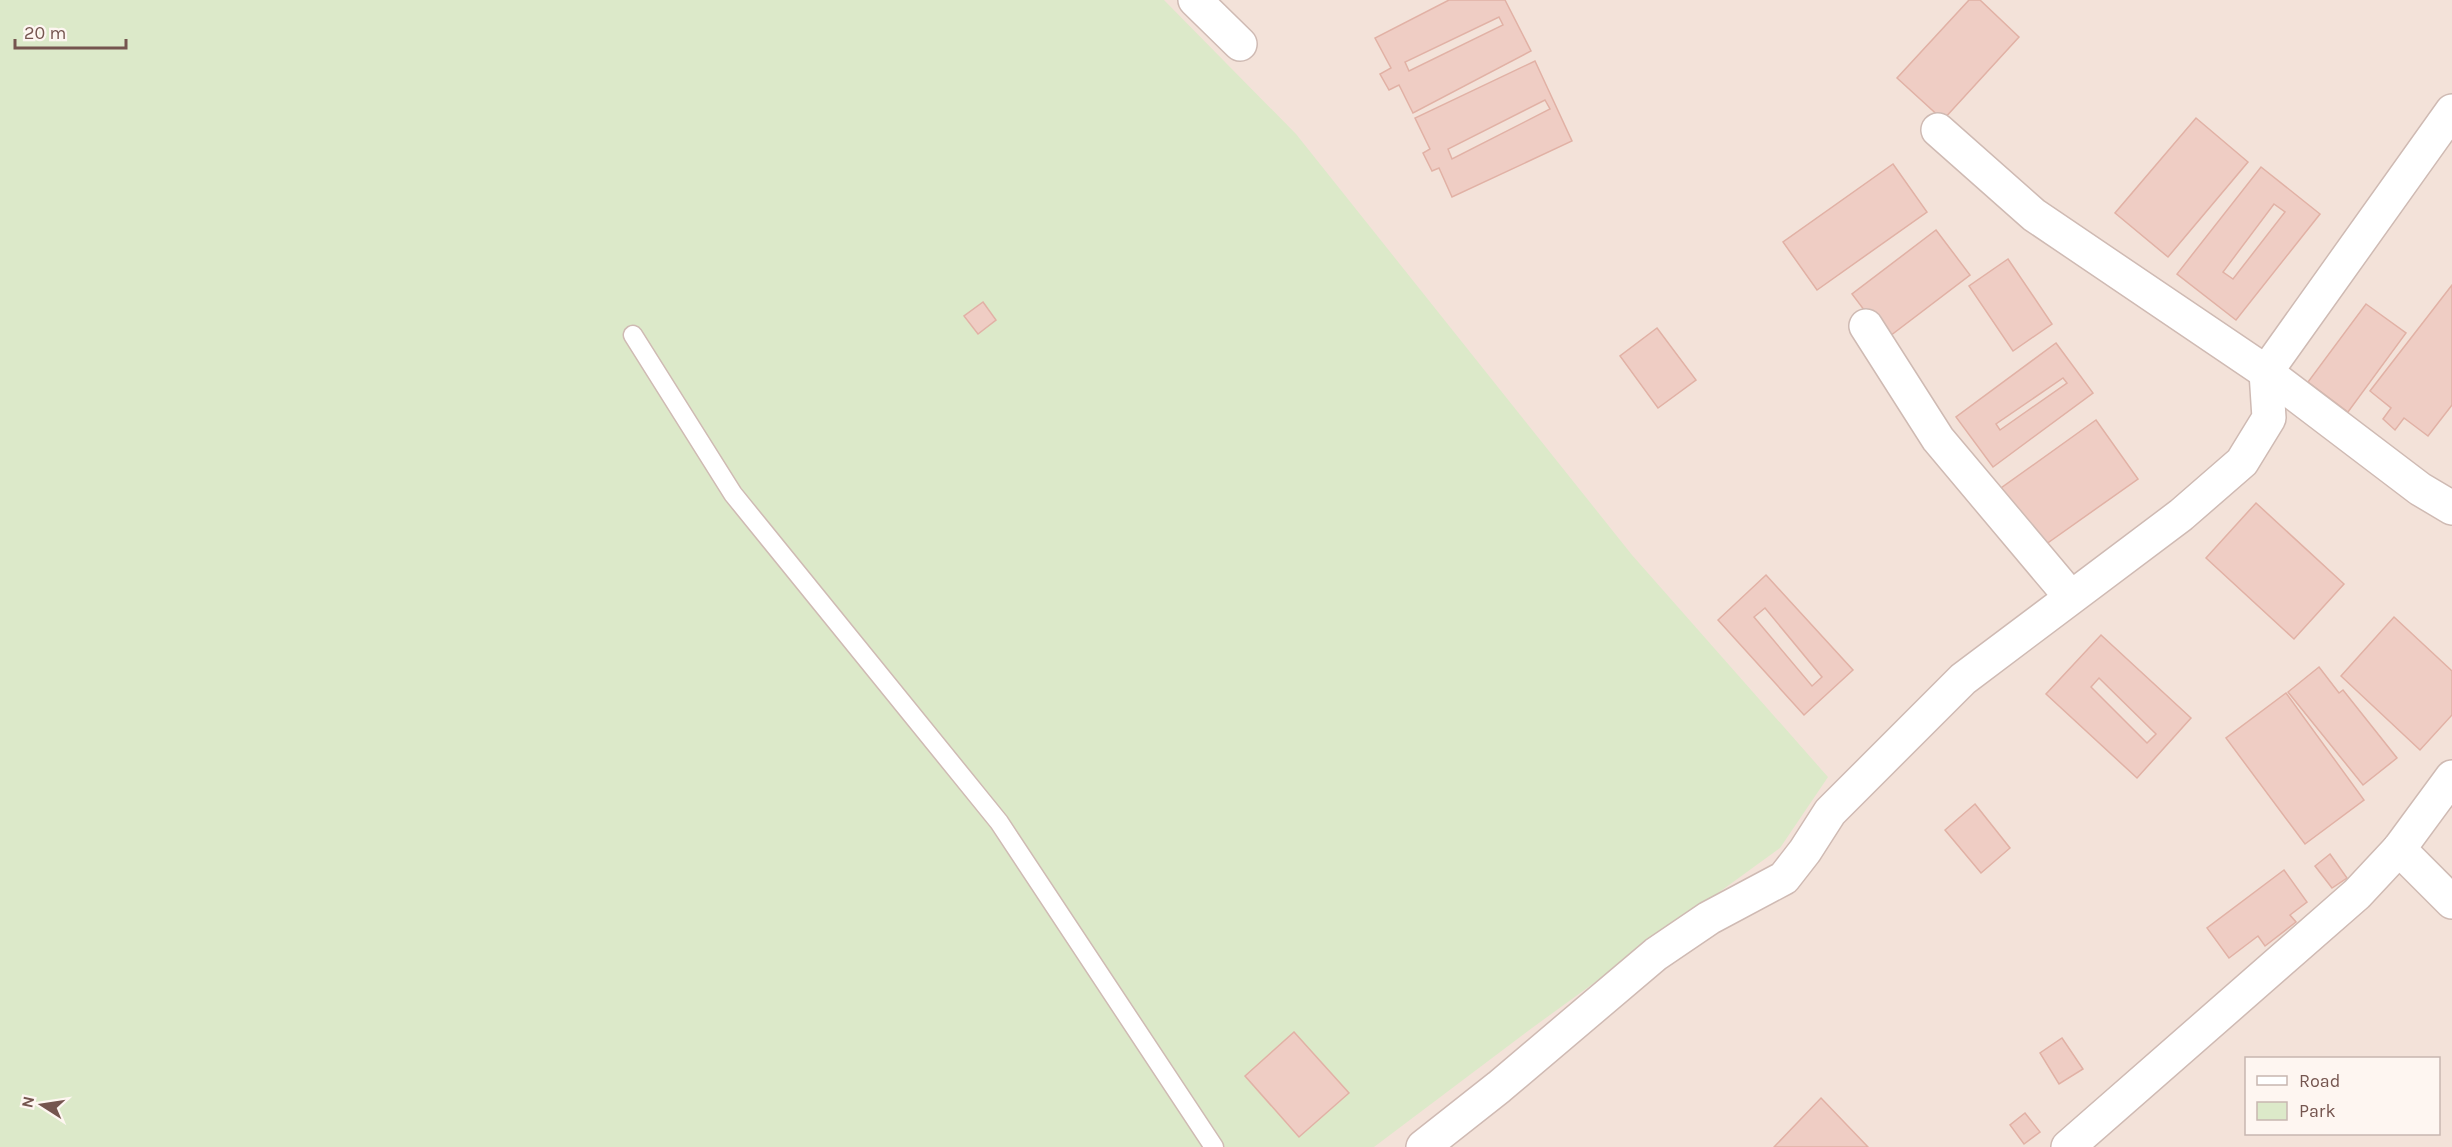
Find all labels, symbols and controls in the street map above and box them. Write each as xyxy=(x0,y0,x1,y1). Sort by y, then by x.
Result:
scale bar xyxy=(15,12,126,50)
text: 20 m xyxy=(24,22,66,44)
legend xyxy=(2245,1057,2440,1135)
text: Road xyxy=(2299,1070,2340,1092)
north arrow xyxy=(12,1075,72,1135)
text: N xyxy=(17,1094,38,1110)
text: Park xyxy=(2299,1100,2336,1122)

